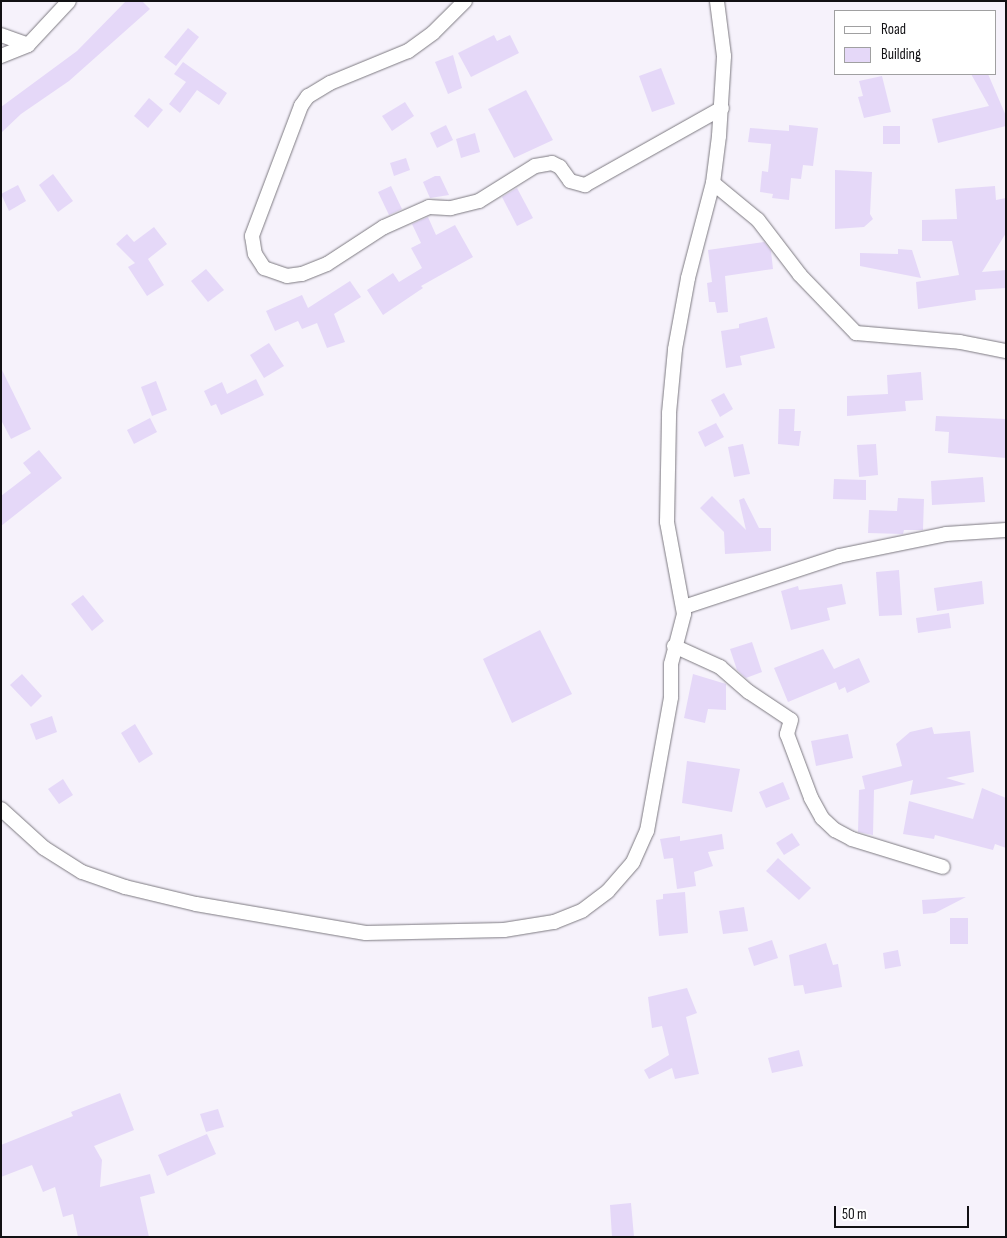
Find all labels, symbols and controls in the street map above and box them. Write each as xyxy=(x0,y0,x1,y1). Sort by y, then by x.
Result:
legend xyxy=(834,10,997,75)
text: Road xyxy=(881,20,906,39)
text: Building xyxy=(881,45,921,64)
scale bar xyxy=(837,1196,972,1228)
text: 50 m xyxy=(842,1205,867,1224)

